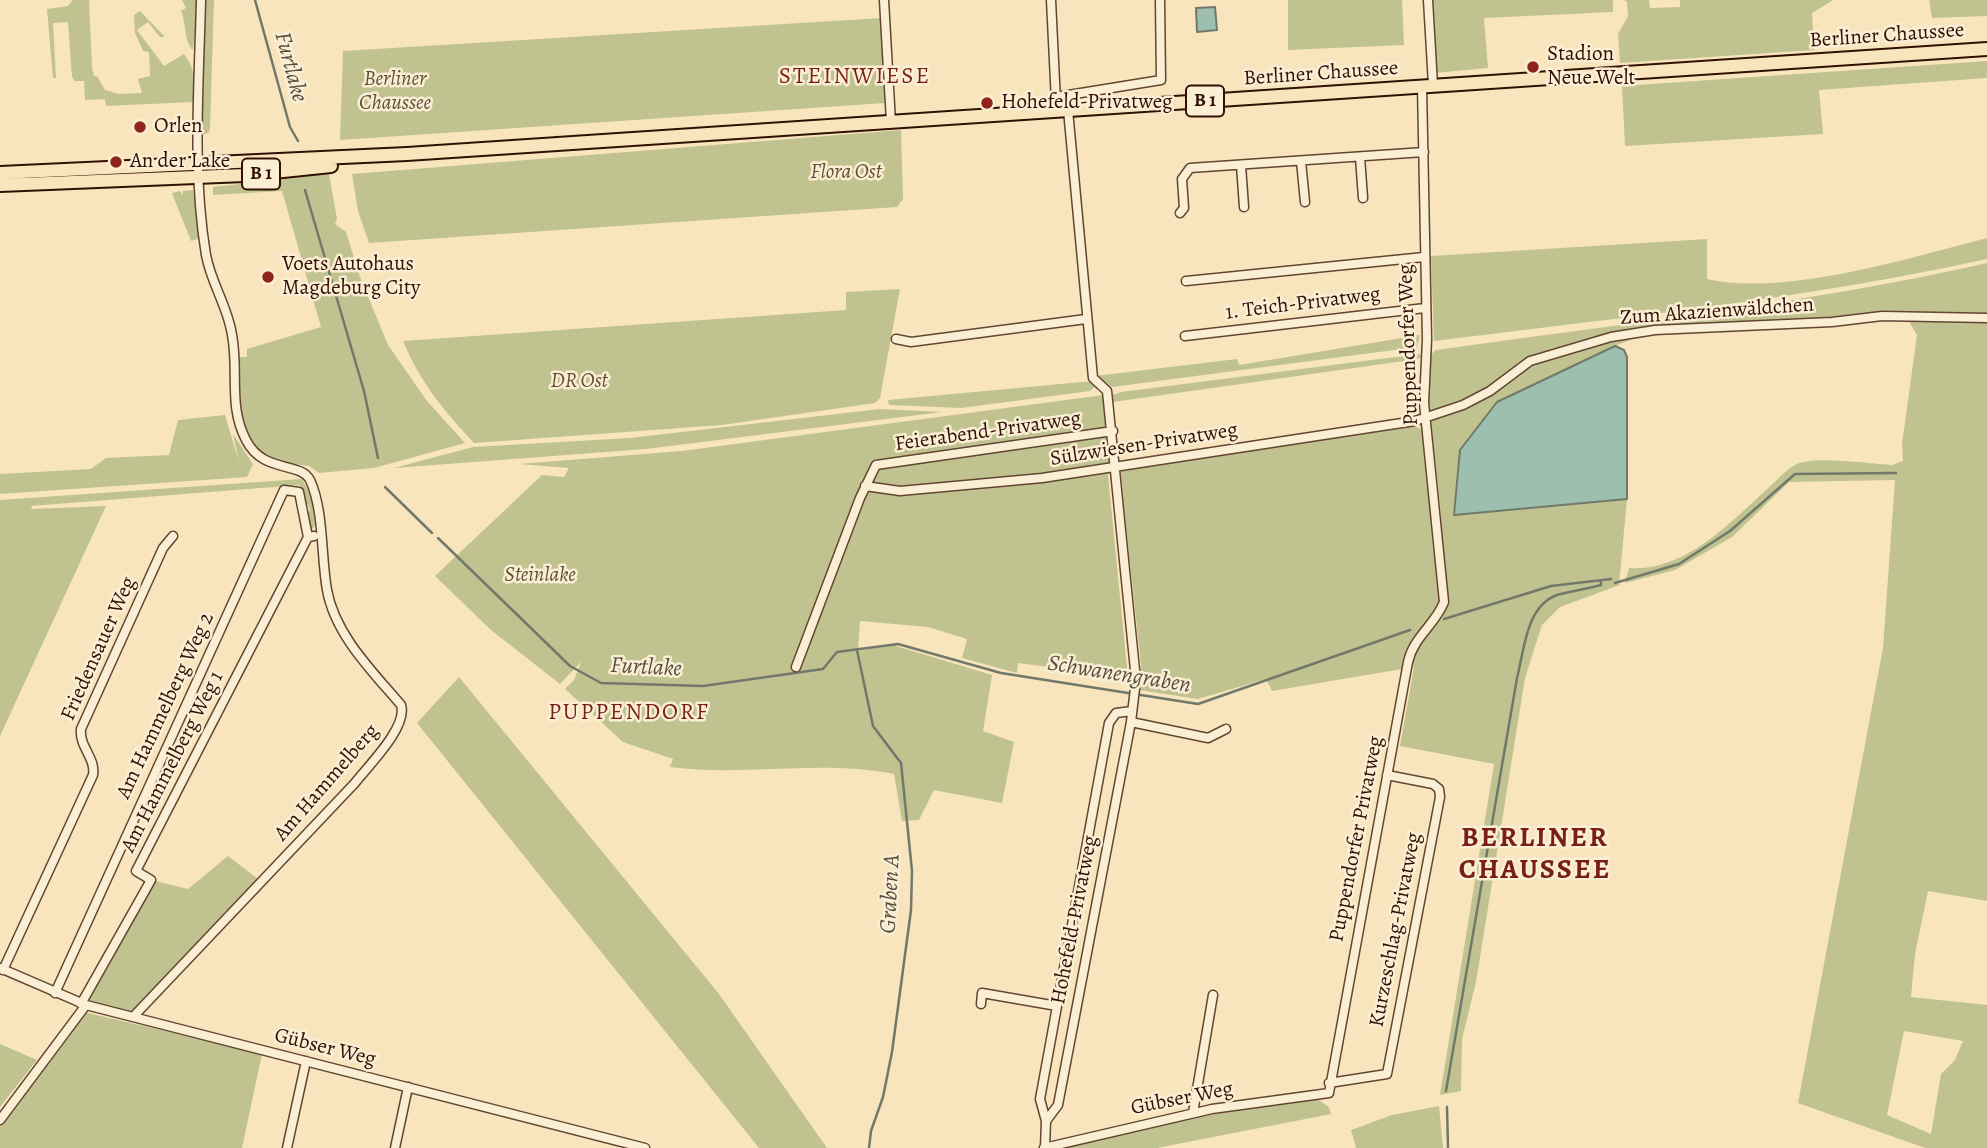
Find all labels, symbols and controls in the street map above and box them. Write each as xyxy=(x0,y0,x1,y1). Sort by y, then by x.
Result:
street label: Berliner Chaussee xyxy=(1809,18,1965,54)
water label: Furtlake xyxy=(267,29,313,105)
place label: Stadion Neue Welt xyxy=(1547,42,1635,92)
street label: Berliner Chaussee xyxy=(1243,56,1399,92)
marker: Stadion Neue Welt xyxy=(1525,59,1541,75)
district label: STEINWIESE xyxy=(780,63,930,91)
park label: Berliner Chaussee xyxy=(359,67,431,117)
road number: B 1 xyxy=(1186,86,1224,116)
place label: Hohefeld-Privatweg xyxy=(1001,90,1172,116)
marker: Hohefeld-Privatweg xyxy=(979,95,995,111)
place label: Orlen xyxy=(154,114,203,140)
marker: Orlen xyxy=(132,119,148,135)
place label: An der Lake xyxy=(130,149,230,175)
marker: An der Lake xyxy=(108,154,124,170)
road number: B 1 xyxy=(242,158,280,190)
park label: Flora Ost xyxy=(810,160,882,186)
place label: Voets Autohaus Magdeburg City xyxy=(282,252,420,302)
street label: Puppendorfer Weg xyxy=(1394,264,1424,426)
marker: Voets Autohaus Magdeburg City xyxy=(260,269,276,285)
street label: 1. Teich-Privatweg xyxy=(1224,282,1382,326)
street label: Zum Akazienwäldchen xyxy=(1619,293,1815,331)
park label: DR Ost xyxy=(550,369,608,395)
street label: Feierabend-Privatweg xyxy=(893,406,1083,458)
street label: Sülzwiesen-Privatweg xyxy=(1049,418,1239,472)
park label: Steinlake xyxy=(504,563,576,589)
street label: Friedensauer Weg xyxy=(56,573,142,725)
street label: Am Hammelberg Weg 2 xyxy=(112,609,220,803)
water label: Schwanengraben xyxy=(1045,650,1193,700)
water label: Furtlake xyxy=(610,652,682,684)
street label: Am Hammelberg Weg 1 xyxy=(116,667,230,857)
district label: PUPPENDORF xyxy=(549,699,709,727)
street label: Am Hammelberg xyxy=(269,719,385,847)
street label: Puppendorfer Privatweg xyxy=(1325,734,1389,944)
district label: BERLINER CHAUSSEE xyxy=(1460,822,1610,888)
street label: Kurzeschlag-Privatweg xyxy=(1365,831,1427,1029)
street label: Hohefeld-Privatweg xyxy=(1046,833,1104,1007)
water label: Graben A xyxy=(875,854,907,934)
street label: Gübser Weg xyxy=(272,1023,378,1073)
street label: Gübser Weg xyxy=(1129,1077,1235,1121)

